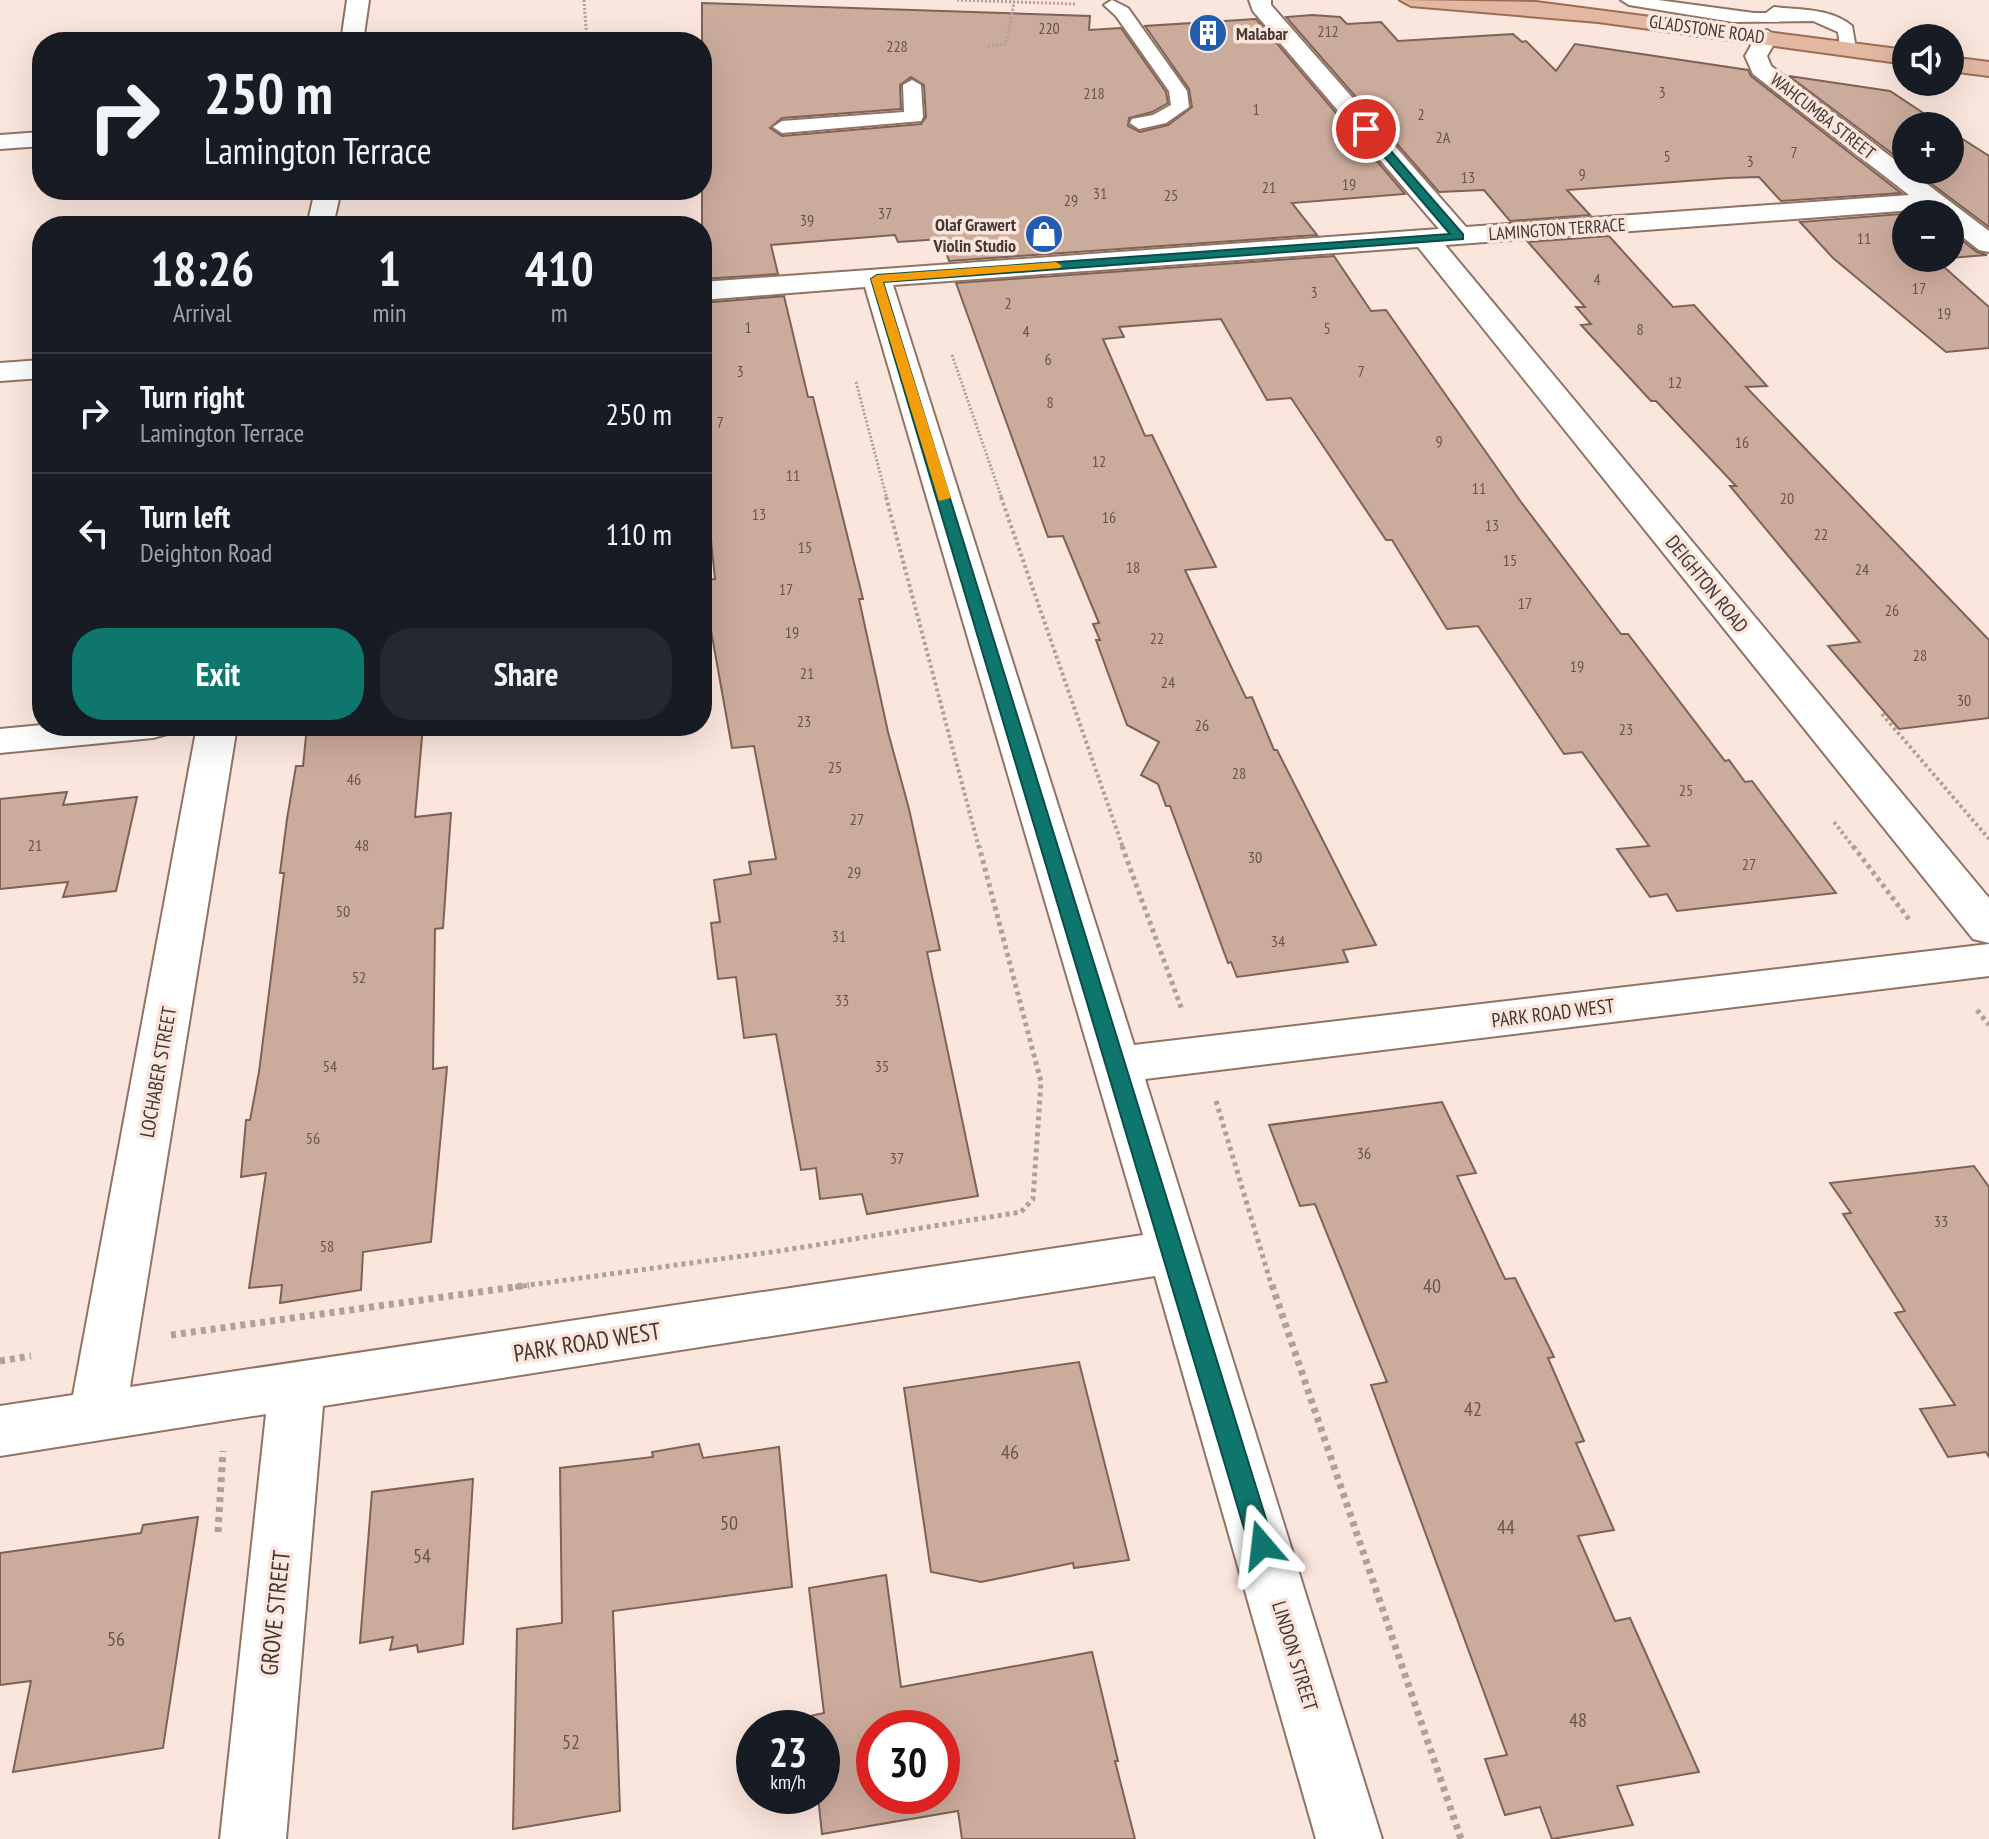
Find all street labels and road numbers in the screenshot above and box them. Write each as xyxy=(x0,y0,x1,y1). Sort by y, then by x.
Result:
street label: GLADSTONE ROAD xyxy=(1648,10,1766,48)
street label: WAHCUMBA STREET xyxy=(1766,68,1880,164)
street label: LAMINGTON TERRACE xyxy=(1488,213,1626,245)
street label: DEIGHTON ROAD xyxy=(1660,530,1754,638)
street label: PARK ROAD WEST xyxy=(1490,993,1616,1033)
street label: LOCHABER STREET xyxy=(134,1004,182,1140)
street label: PARK ROAD WEST xyxy=(511,1315,663,1369)
street label: GROVE STREET xyxy=(253,1549,297,1677)
street label: LINDON STREET xyxy=(1266,1598,1324,1714)

